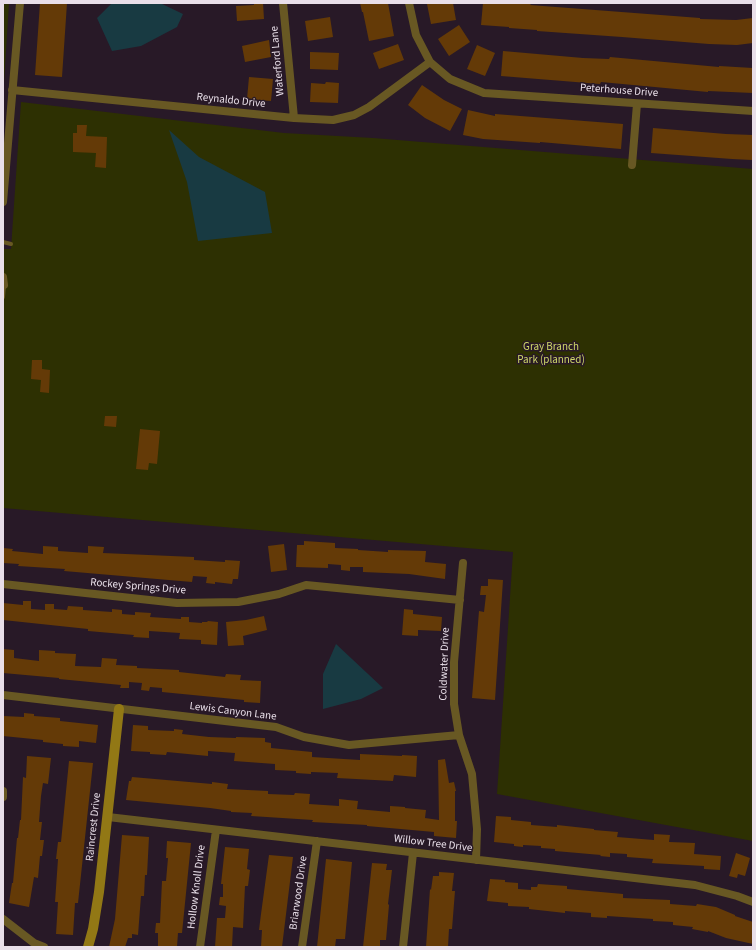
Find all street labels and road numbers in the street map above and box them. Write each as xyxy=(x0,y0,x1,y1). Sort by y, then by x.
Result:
street label: Waterford Lane xyxy=(268,25,288,97)
street label: Peterhouse Drive xyxy=(580,82,658,100)
street label: Reynaldo Drive xyxy=(196,91,266,111)
street label: Rockey Springs Drive xyxy=(90,576,186,598)
street label: Coldwater Drive xyxy=(437,627,453,701)
street label: Lewis Canyon Lane xyxy=(189,700,277,724)
street label: Raincrest Drive xyxy=(84,792,104,862)
street label: Willow Tree Drive xyxy=(393,833,473,855)
street label: Hollow Knoll Drive xyxy=(185,844,209,930)
street label: Briarwood Drive xyxy=(287,855,311,931)

